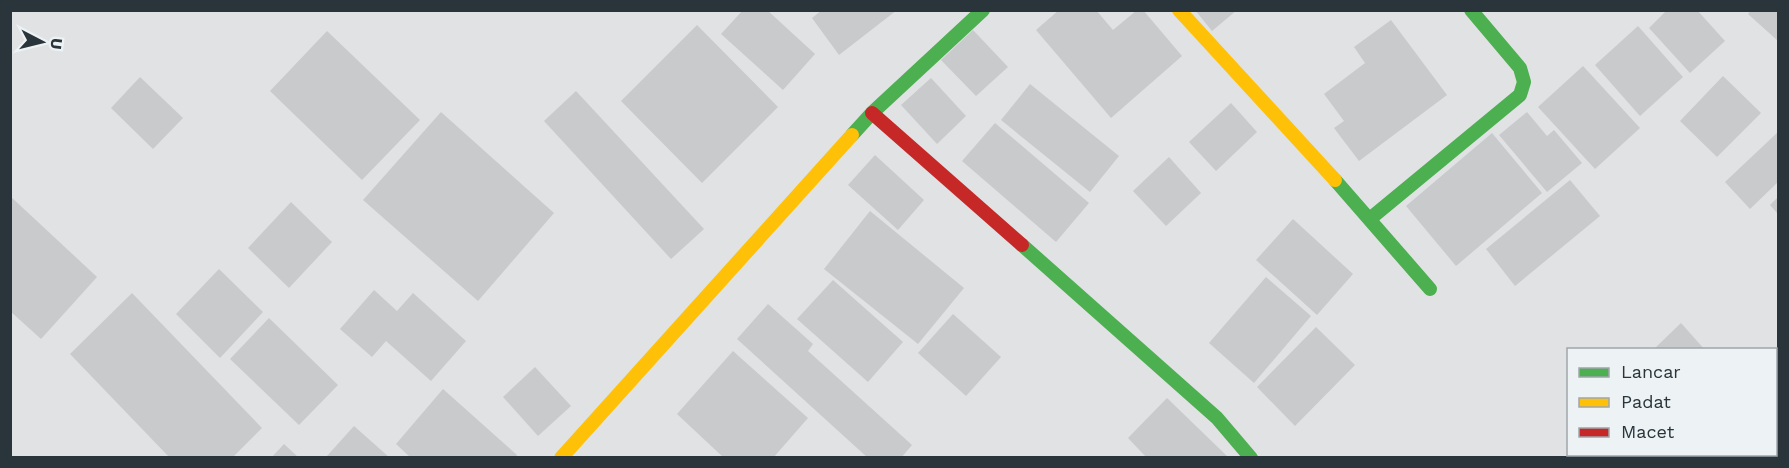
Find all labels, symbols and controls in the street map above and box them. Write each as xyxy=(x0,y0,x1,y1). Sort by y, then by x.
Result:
north arrow xyxy=(12,12,72,72)
text: U xyxy=(46,37,67,51)
legend xyxy=(1567,348,1777,456)
text: Lancar xyxy=(1621,361,1681,382)
text: Padat xyxy=(1621,391,1671,412)
text: Macet xyxy=(1621,421,1675,442)

